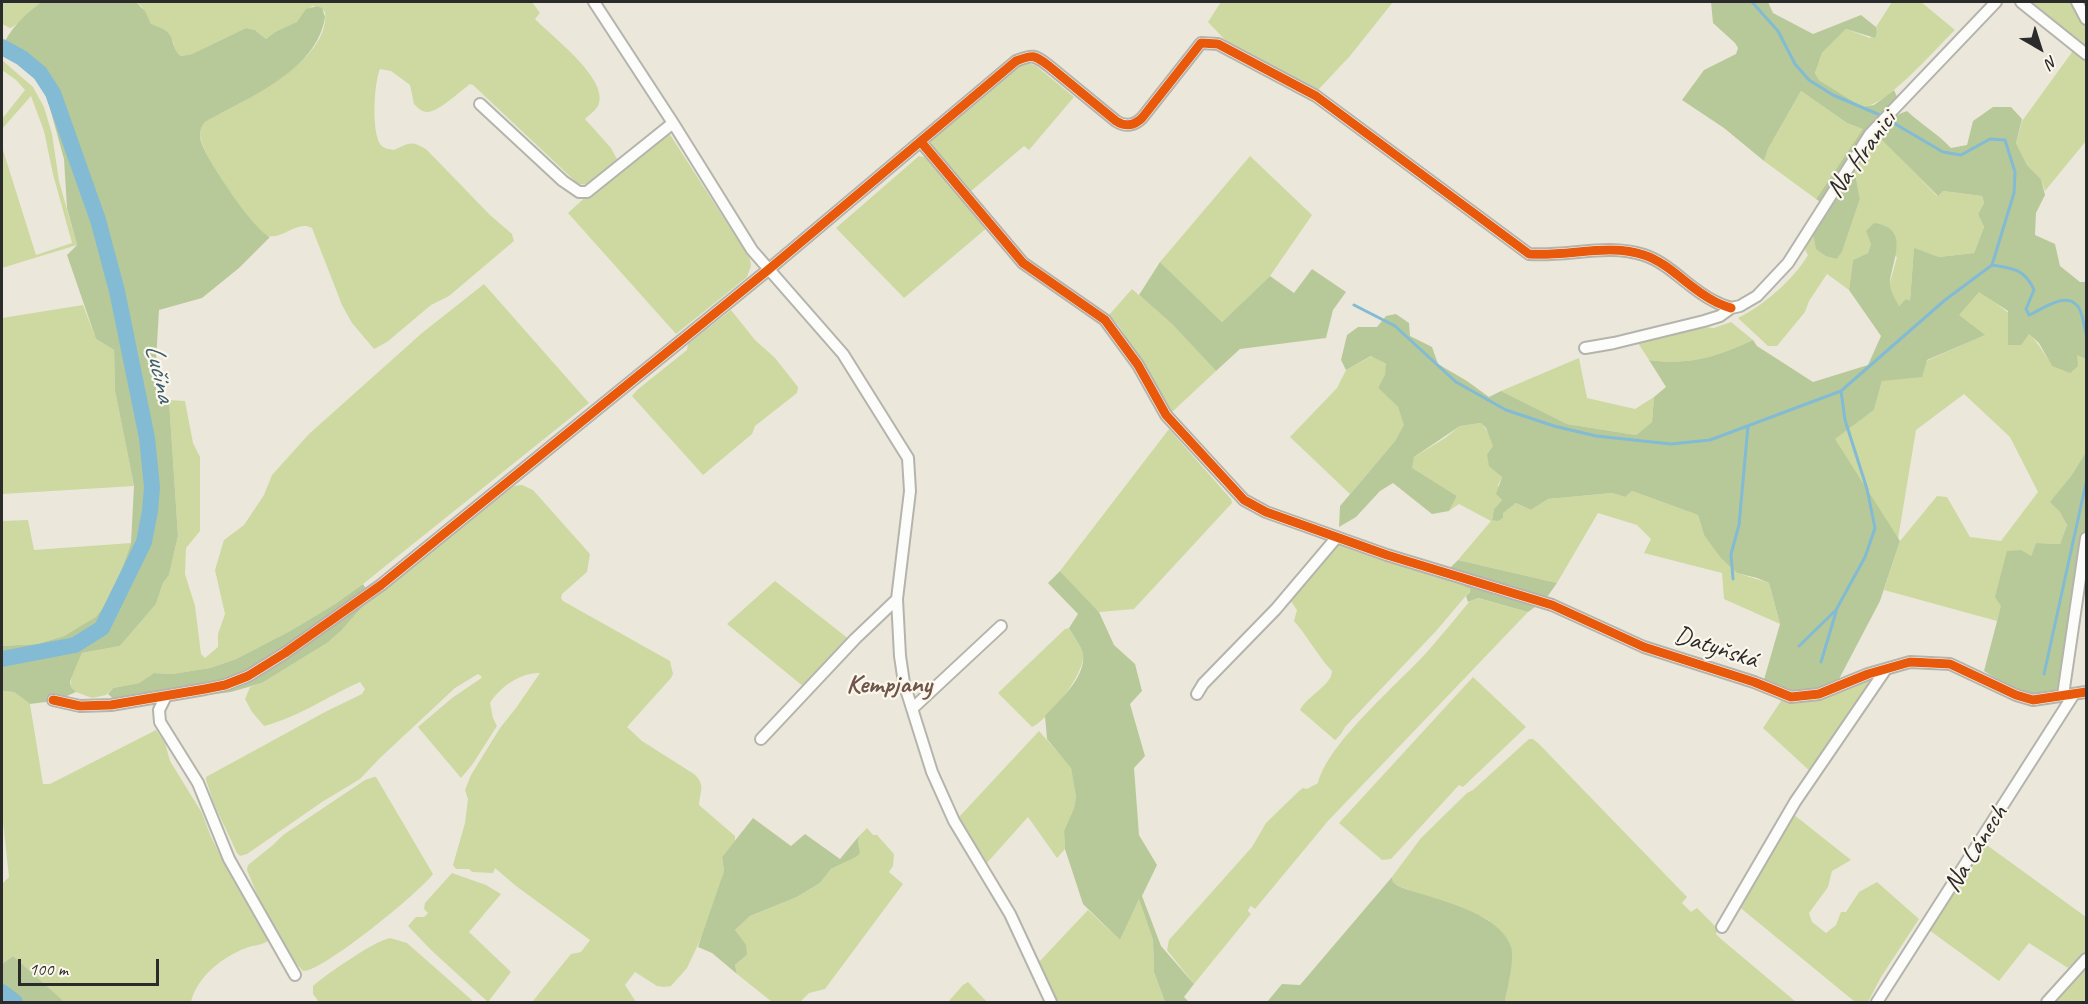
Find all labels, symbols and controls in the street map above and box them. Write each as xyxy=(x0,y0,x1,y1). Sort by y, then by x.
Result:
north arrow xyxy=(2010,18,2070,78)
text: N xyxy=(2041,51,2061,73)
street label: Na Hranici xyxy=(1820,106,1904,204)
water label: Lučina xyxy=(137,341,181,405)
street label: Datyňská xyxy=(1671,620,1761,676)
district label: Kempjany xyxy=(846,669,932,701)
street label: Na Lánech xyxy=(1937,800,2015,898)
scale bar xyxy=(21,947,162,985)
text: 100 m xyxy=(29,958,68,980)

